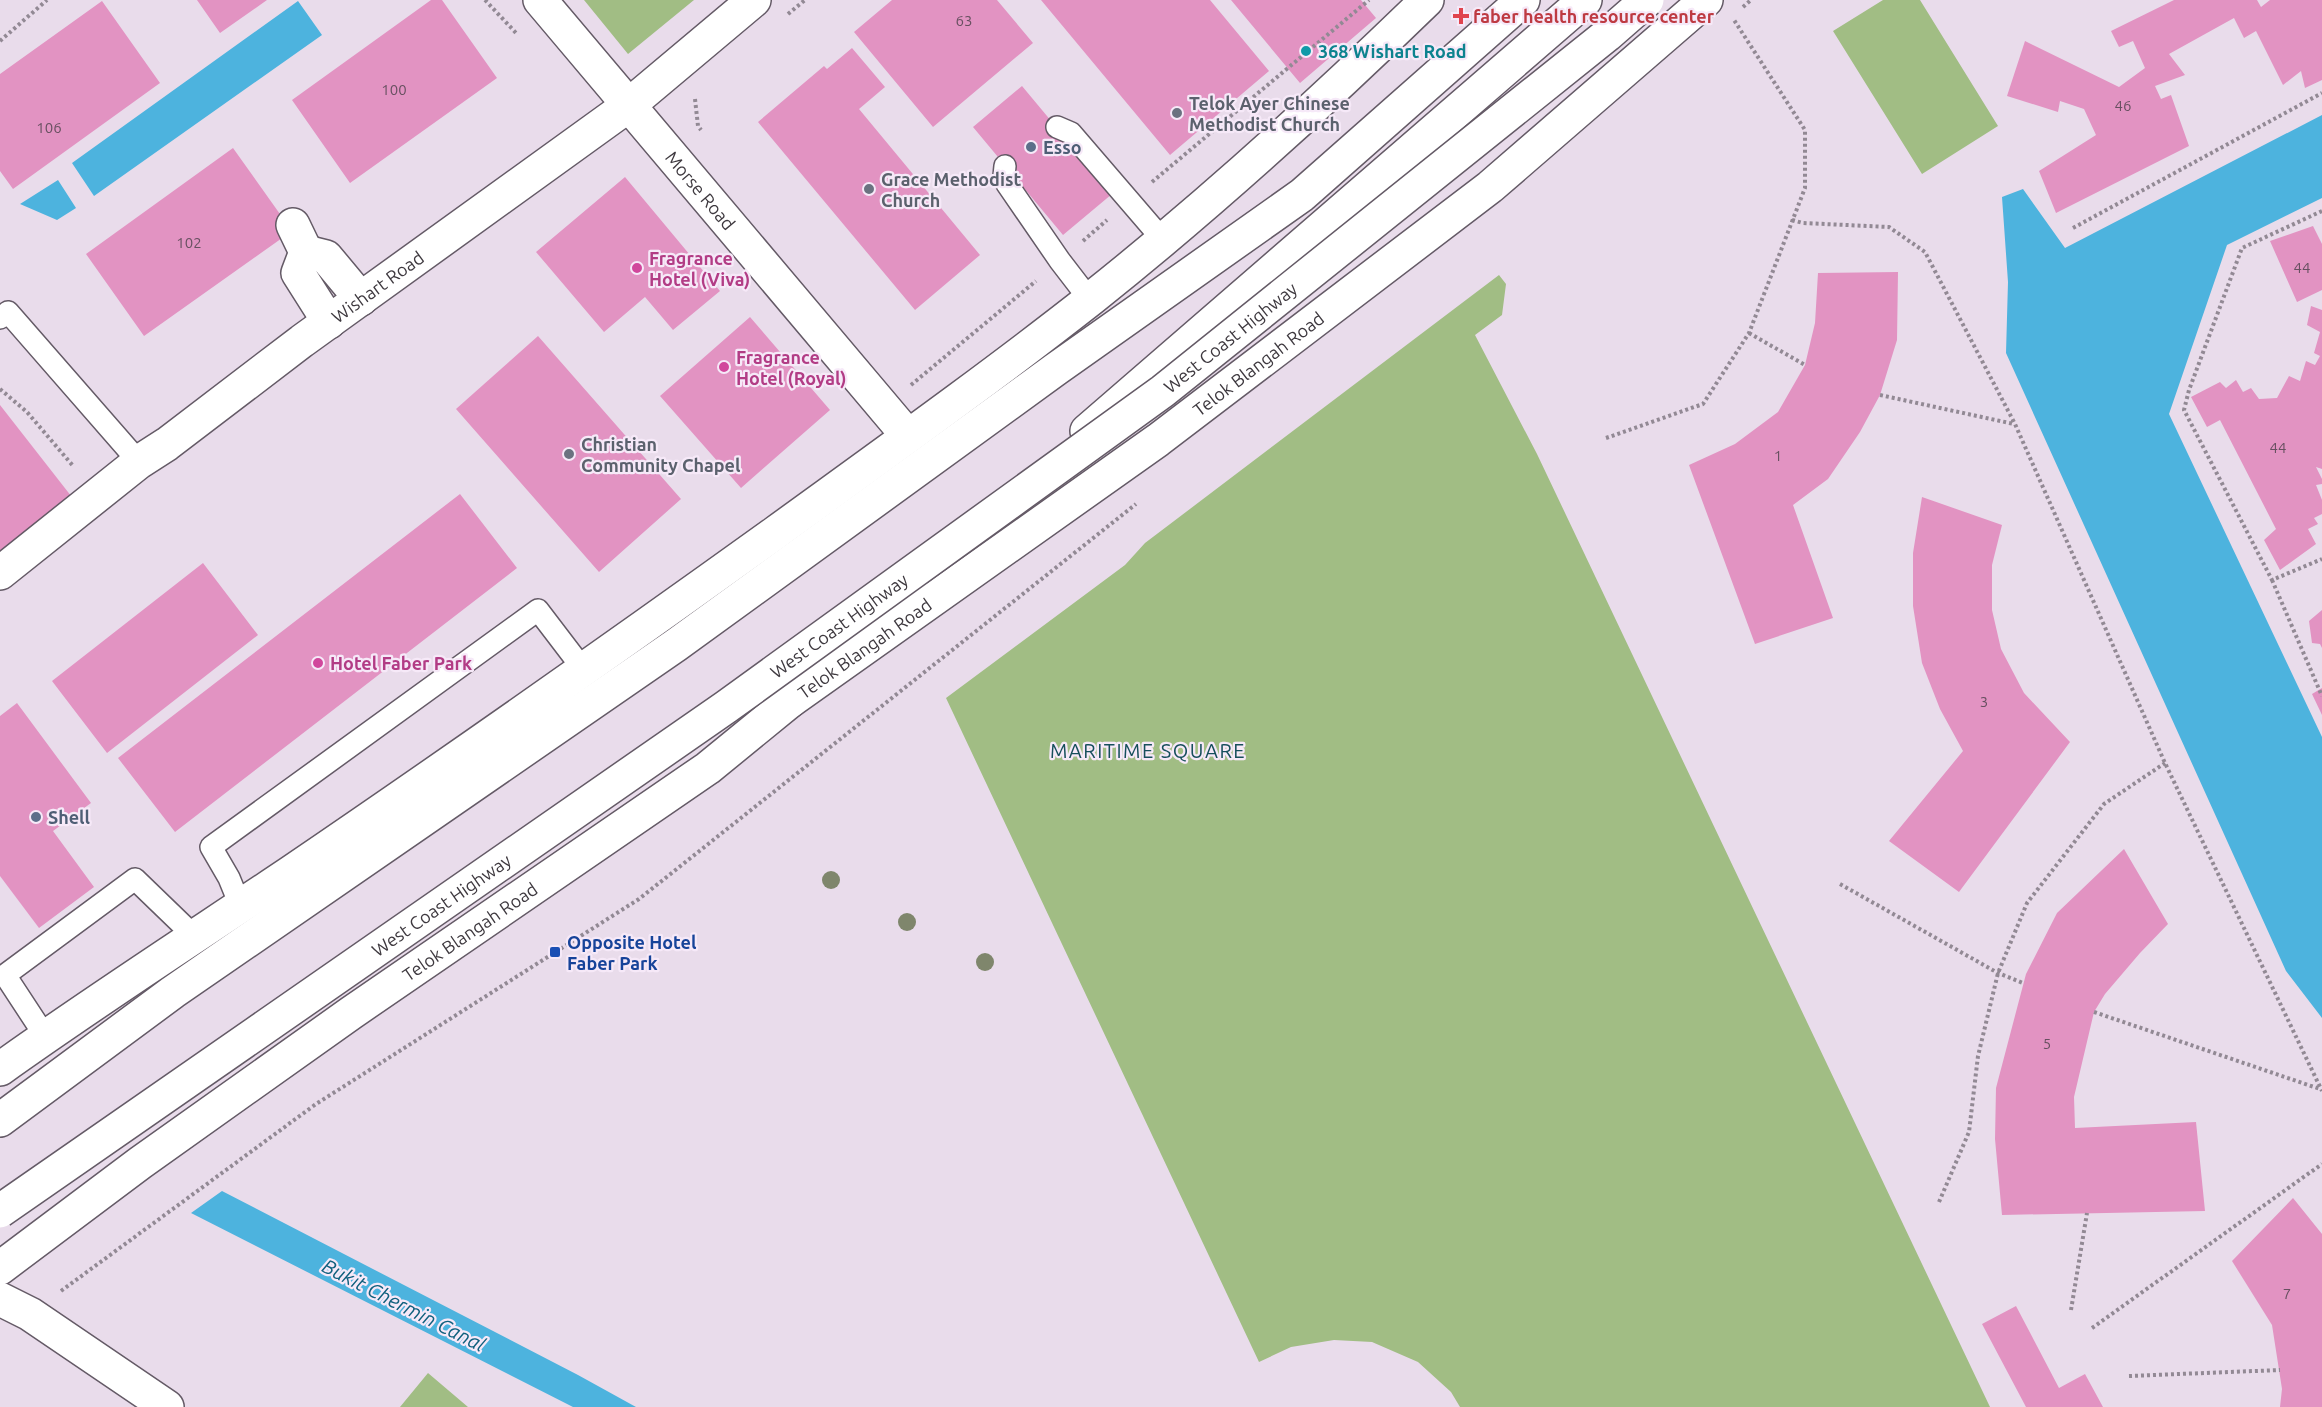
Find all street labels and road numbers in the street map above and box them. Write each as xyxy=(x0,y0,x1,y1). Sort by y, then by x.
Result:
street label: Morse Road xyxy=(662,147,739,234)
street label: Wishart Road xyxy=(328,247,427,326)
street label: West Coast Highway xyxy=(1160,278,1301,397)
street label: Telok Blangah Road xyxy=(1189,307,1328,420)
street label: West Coast Highway xyxy=(766,569,912,682)
street label: Telok Blangah Road xyxy=(794,594,935,702)
street label: West Coast Highway xyxy=(368,849,515,960)
street label: Telok Blangah Road xyxy=(399,878,541,985)

